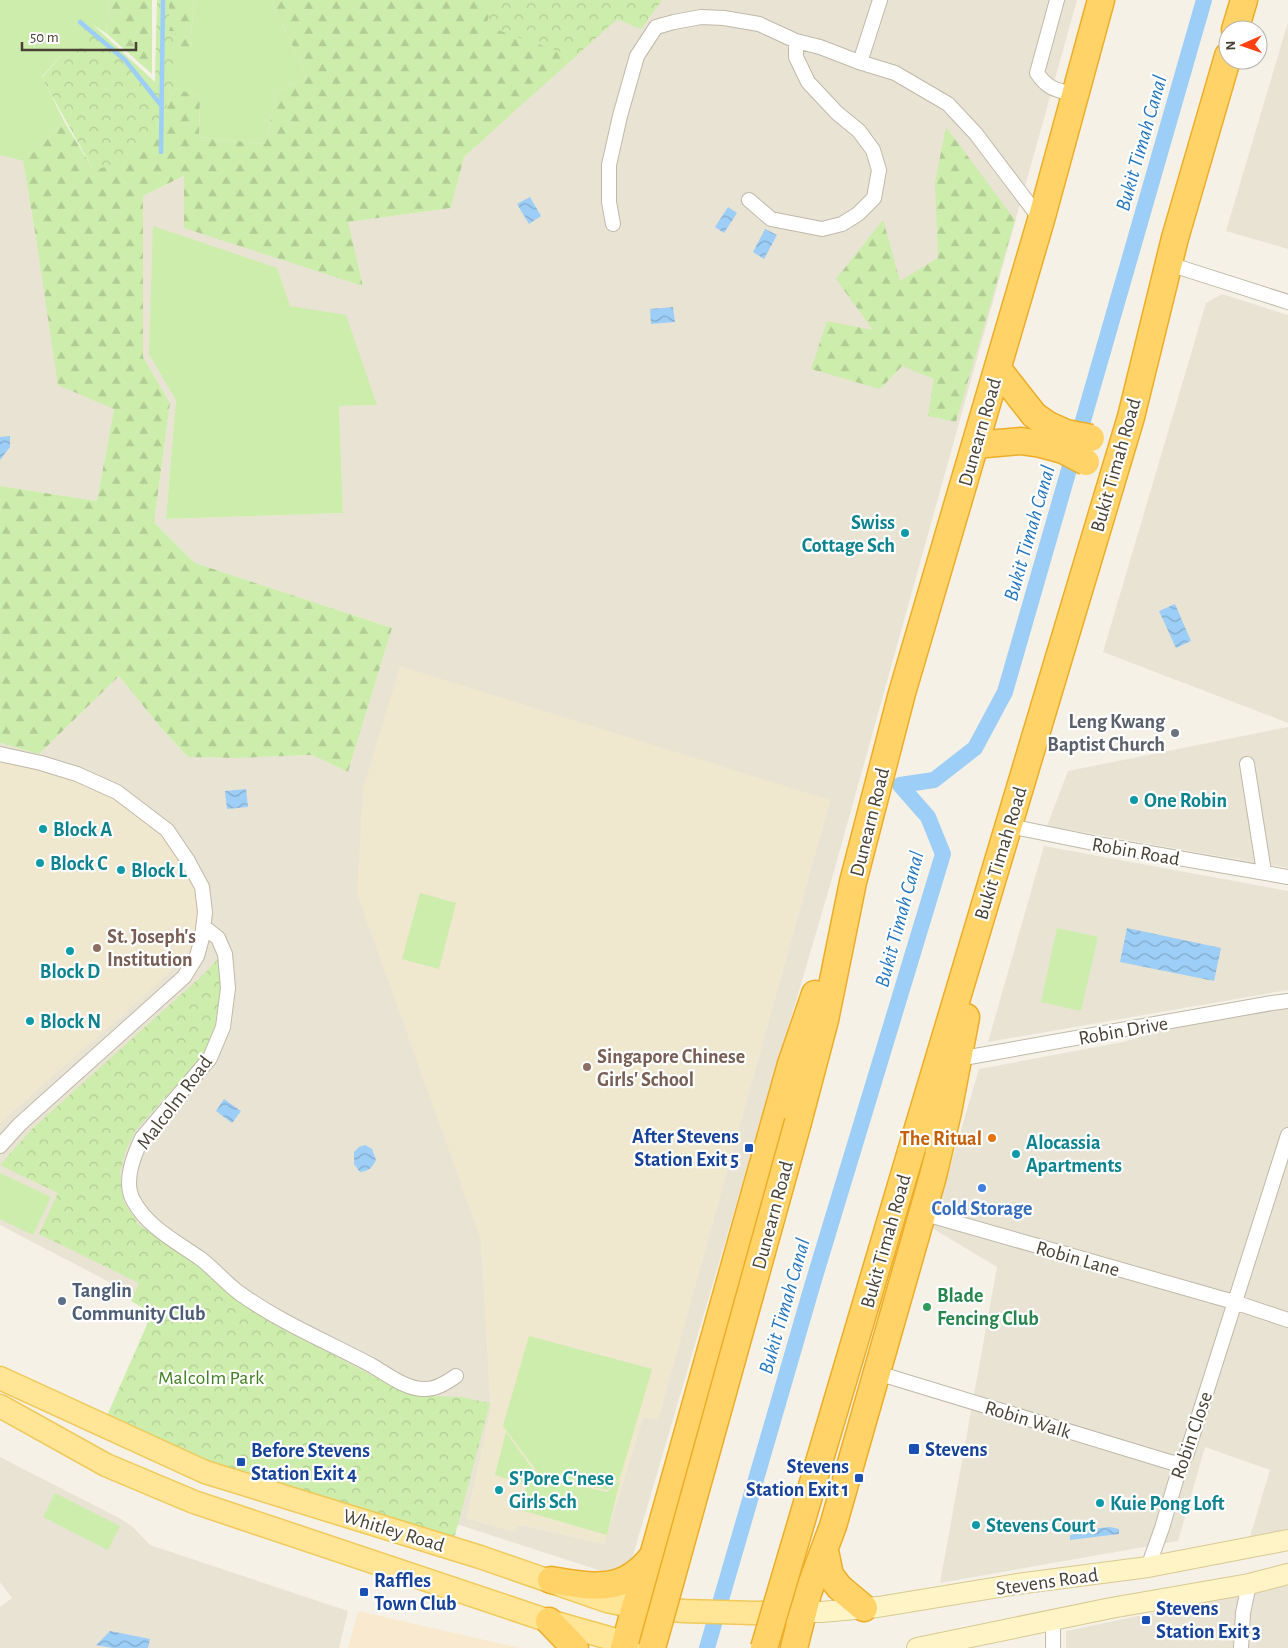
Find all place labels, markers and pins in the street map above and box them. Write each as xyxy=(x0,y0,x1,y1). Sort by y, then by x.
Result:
place label: Swiss Cottage Sch xyxy=(802,513,895,556)
marker: Swiss Cottage Sch xyxy=(899,527,911,539)
place label: Leng Kwang Baptist Church xyxy=(1047,712,1166,755)
marker: Leng Kwang Baptist Church xyxy=(1169,727,1181,739)
place label: One Robin xyxy=(1144,791,1227,811)
marker: One Robin xyxy=(1128,794,1140,806)
place label: Block A xyxy=(53,820,112,840)
marker: Block A xyxy=(37,823,49,835)
place label: Block C xyxy=(50,854,108,874)
marker: Block C xyxy=(34,857,46,869)
place label: Block L xyxy=(131,861,187,881)
marker: Block L xyxy=(115,864,127,876)
place label: St. Joseph's Institution xyxy=(107,927,196,970)
marker: St. Joseph's Institution xyxy=(91,942,103,954)
marker: Block D xyxy=(64,945,76,957)
place label: Block D xyxy=(40,962,100,982)
place label: Block N xyxy=(40,1012,101,1032)
marker: Block N xyxy=(24,1015,36,1027)
place label: Singapore Chinese Girls' School xyxy=(597,1047,745,1090)
marker: Singapore Chinese Girls' School xyxy=(581,1061,593,1073)
place label: After Stevens Station Exit 5 xyxy=(632,1127,739,1170)
place label: The Ritual xyxy=(900,1129,982,1149)
marker: The Ritual xyxy=(986,1132,998,1144)
place label: Alocassia Apartments xyxy=(1026,1133,1122,1176)
marker: After Stevens Station Exit 5 xyxy=(743,1142,755,1154)
marker: Alocassia Apartments xyxy=(1010,1148,1022,1160)
marker: Cold Storage xyxy=(976,1182,988,1194)
place label: Cold Storage xyxy=(932,1199,1032,1219)
place label: Tanglin Community Club xyxy=(72,1281,205,1324)
place label: Blade Fencing Club xyxy=(937,1286,1039,1329)
marker: Tanglin Community Club xyxy=(56,1295,68,1307)
marker: Blade Fencing Club xyxy=(921,1301,933,1313)
place label: Stevens xyxy=(925,1440,988,1460)
place label: Before Stevens Station Exit 4 xyxy=(251,1441,370,1484)
marker: Stevens xyxy=(907,1442,921,1456)
marker: Before Stevens Station Exit 4 xyxy=(235,1456,247,1468)
place label: Stevens Station Exit 1 xyxy=(746,1457,849,1500)
place label: S'Pore C'nese Girls Sch xyxy=(509,1469,614,1512)
marker: Stevens Station Exit 1 xyxy=(853,1472,865,1484)
marker: S'Pore C'nese Girls Sch xyxy=(493,1484,505,1496)
place label: Kuie Pong Loft xyxy=(1110,1494,1225,1514)
marker: Kuie Pong Loft xyxy=(1094,1497,1106,1509)
place label: Stevens Court xyxy=(986,1516,1096,1536)
marker: Stevens Court xyxy=(970,1519,982,1531)
place label: Raffles Town Club xyxy=(374,1571,457,1614)
marker: Raffles Town Club xyxy=(358,1586,370,1598)
place label: Stevens Station Exit 3 xyxy=(1156,1599,1261,1642)
marker: Stevens Station Exit 3 xyxy=(1140,1614,1152,1626)

